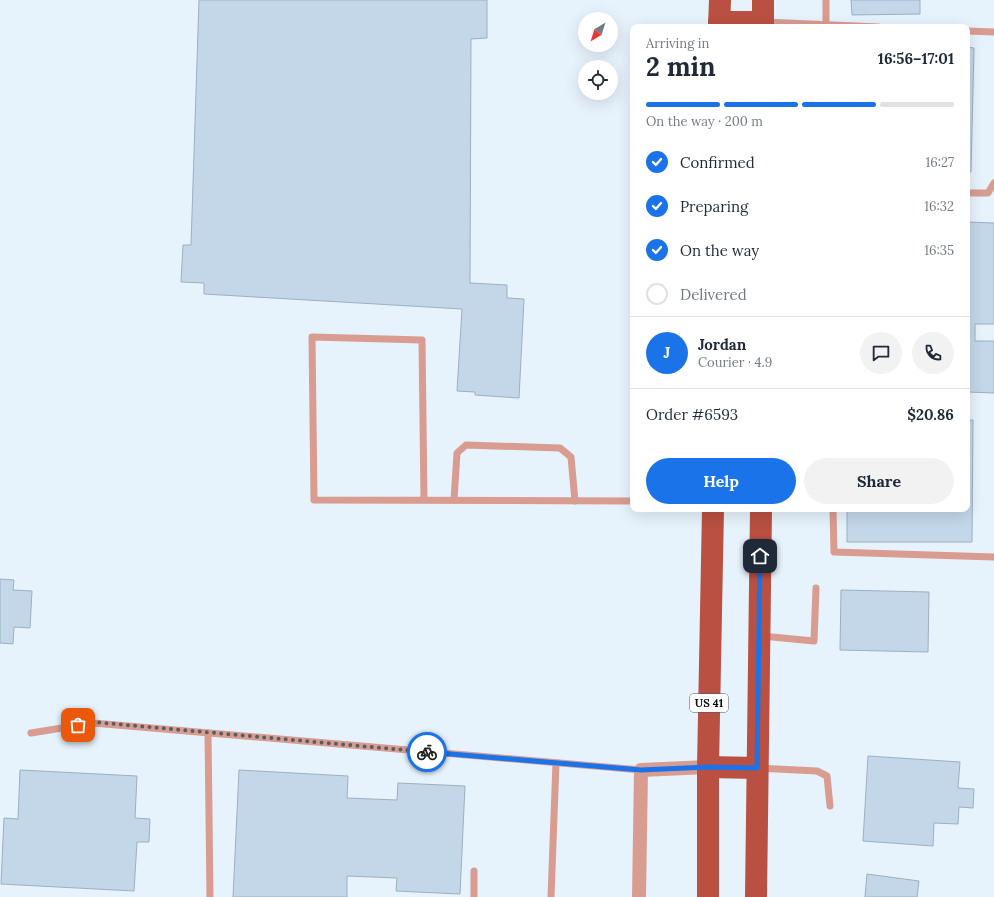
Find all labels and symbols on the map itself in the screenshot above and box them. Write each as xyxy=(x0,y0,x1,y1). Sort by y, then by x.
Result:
north arrow xyxy=(578,12,618,52)
pin xyxy=(743,539,777,573)
road number: US 41 xyxy=(690,694,728,712)
pin xyxy=(61,708,95,742)
courier xyxy=(407,732,447,772)

